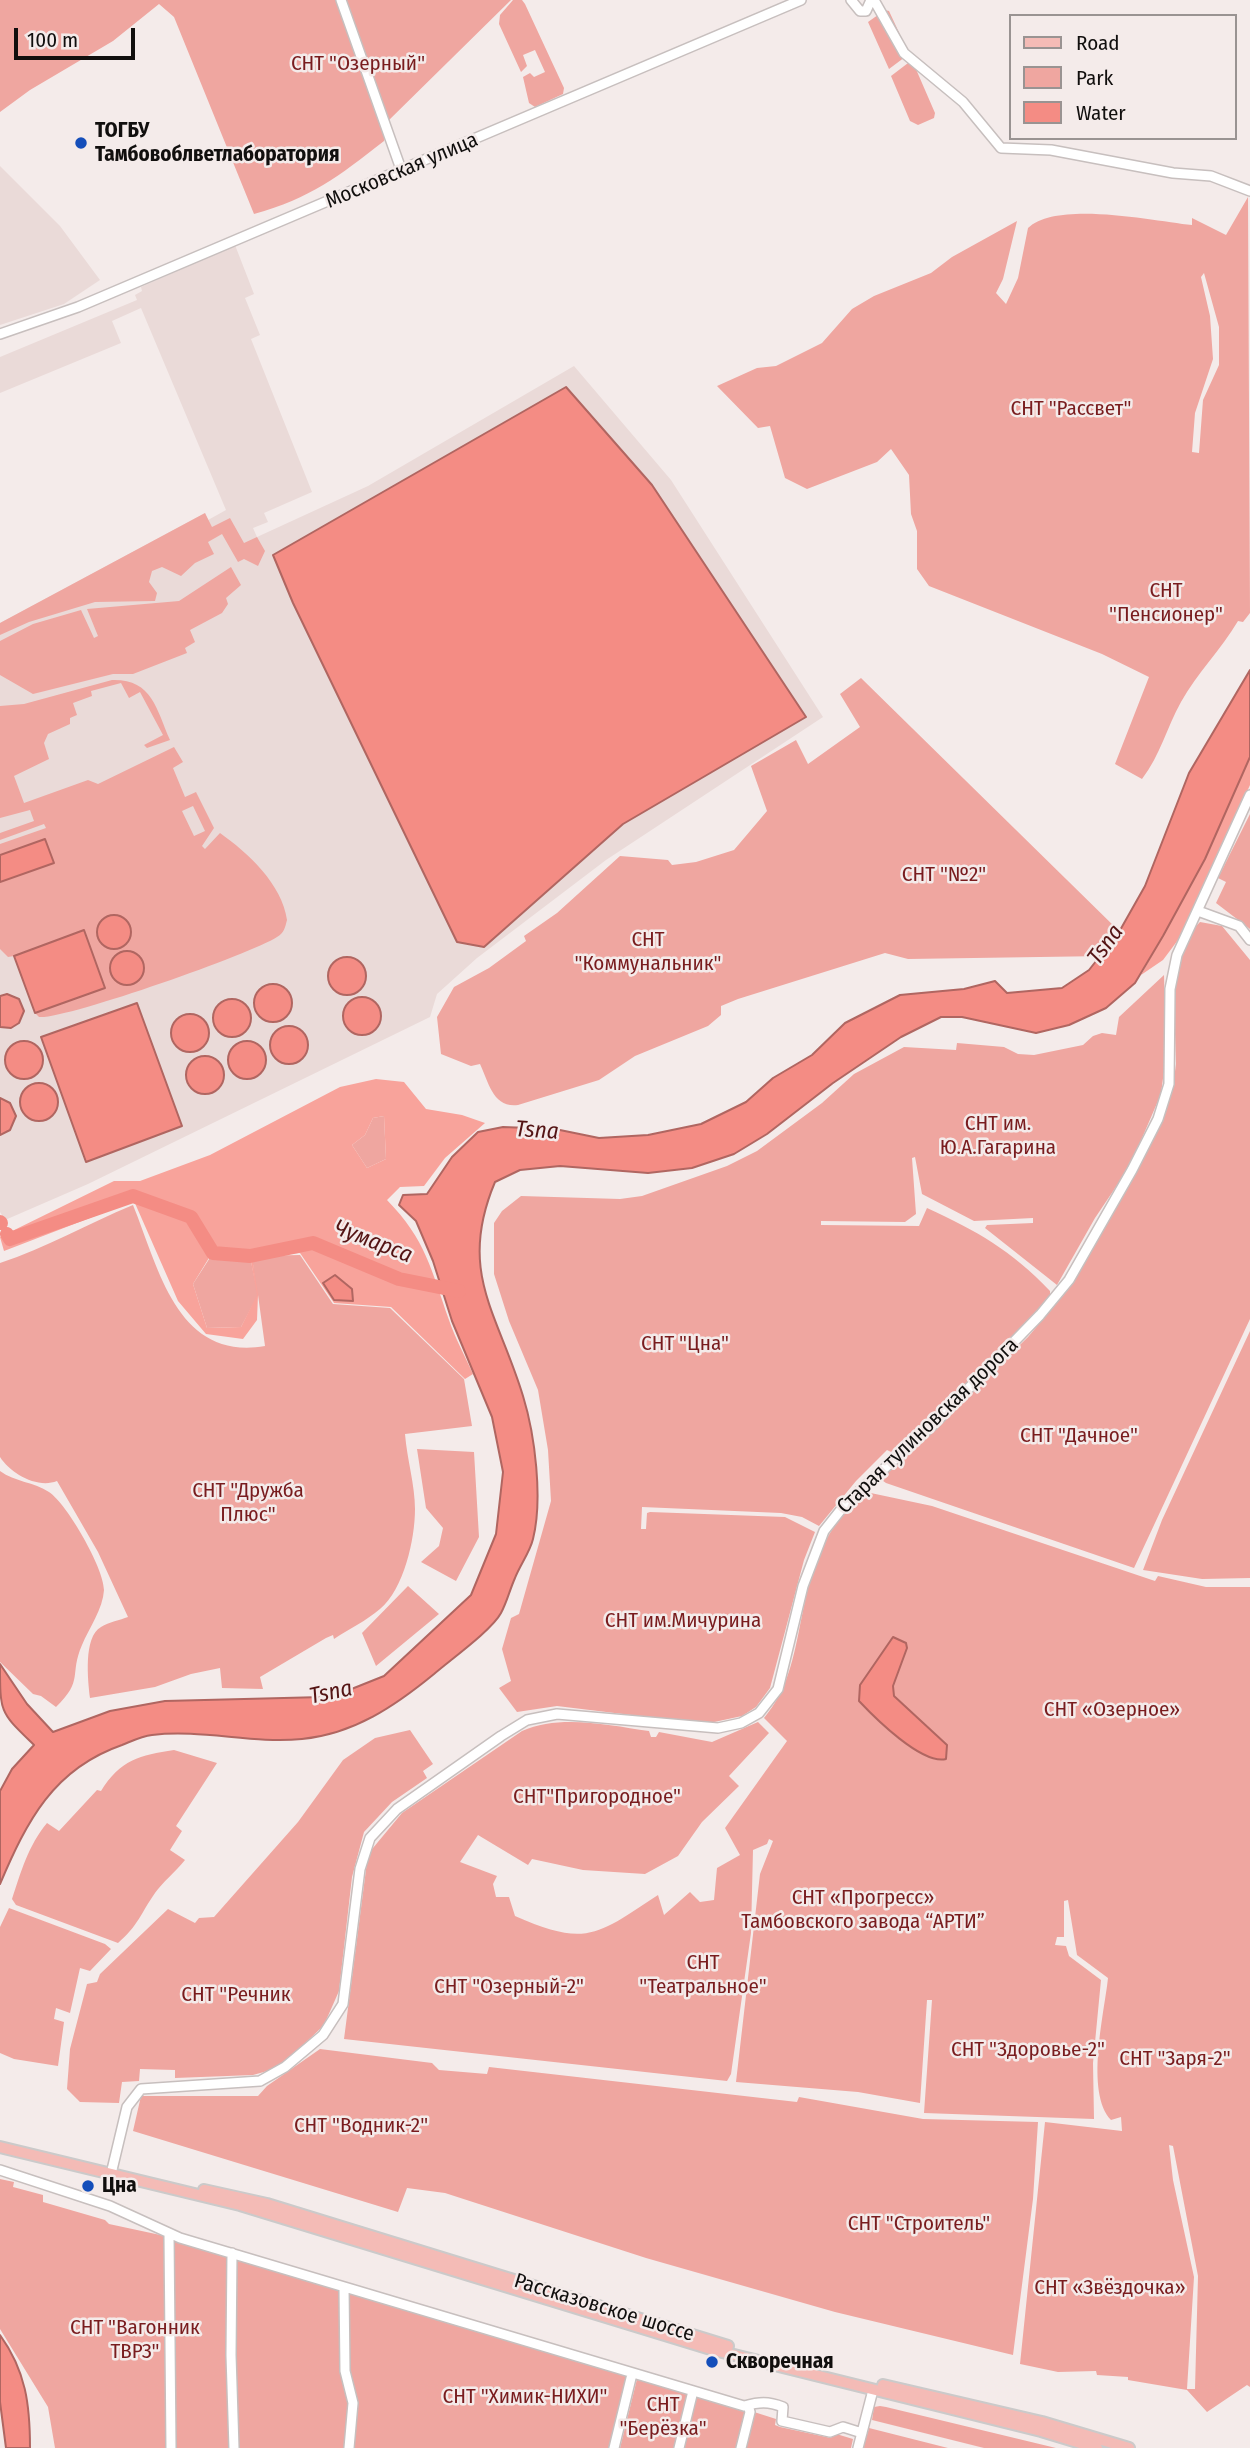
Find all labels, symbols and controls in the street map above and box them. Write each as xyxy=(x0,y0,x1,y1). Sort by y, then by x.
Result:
scale bar xyxy=(18,14,138,58)
legend xyxy=(1009,14,1236,140)
text: 100 m xyxy=(27,27,78,53)
text: Road xyxy=(1076,30,1120,56)
park label: СНТ "Озерный" xyxy=(291,51,425,77)
text: Park xyxy=(1076,65,1113,91)
text: Water xyxy=(1076,100,1126,126)
place label: ТОГБУ Тамбовоблветлаборатория xyxy=(95,118,340,168)
street label: Московская улица xyxy=(322,128,482,214)
marker: ТОГБУ Тамбовоблветлаборатория xyxy=(73,135,89,151)
park label: СНТ "Рассвет" xyxy=(1011,396,1131,422)
park label: СНТ "Пенсионер" xyxy=(1109,578,1223,628)
park label: СНТ "№2" xyxy=(902,862,986,888)
water label: Tsna xyxy=(1082,919,1130,971)
park label: СНТ "Коммунальник" xyxy=(575,927,721,977)
park label: СНТ им. Ю.А.Гагарина xyxy=(940,1111,1056,1161)
water label: Tsna xyxy=(515,1116,559,1146)
water label: Чумарса xyxy=(330,1214,416,1270)
park label: СНТ "Цна" xyxy=(641,1331,729,1357)
street label: Старая тулиновская дорога xyxy=(832,1333,1024,1519)
park label: СНТ "Дачное" xyxy=(1020,1423,1138,1449)
park label: СНТ "Дружба Плюс" xyxy=(192,1478,304,1528)
park label: СНТ им.Мичурина xyxy=(605,1608,761,1634)
water label: Tsna xyxy=(307,1675,355,1711)
park label: СНТ «Озерное» xyxy=(1044,1697,1180,1723)
park label: СНТ"Пригородное" xyxy=(513,1784,681,1810)
park label: СНТ «Прогресс» Тамбовского завода “АРТИ” xyxy=(741,1885,985,1935)
park label: СНТ "Театральное" xyxy=(639,1950,767,2000)
park label: СНТ "Озерный-2" xyxy=(434,1974,584,2000)
park label: СНТ "Речник xyxy=(181,1982,291,2008)
park label: СНТ "Здоровье-2" xyxy=(951,2037,1105,2063)
park label: СНТ "Заря-2" xyxy=(1119,2046,1231,2072)
park label: СНТ "Водник-2" xyxy=(294,2113,428,2139)
place label: Цна xyxy=(102,2173,137,2199)
marker: Цна xyxy=(80,2178,96,2194)
park label: СНТ "Строитель" xyxy=(848,2211,990,2237)
street label: Рассказовское шоссе xyxy=(511,2269,697,2347)
park label: СНТ «Звёздочка» xyxy=(1034,2275,1186,2301)
park label: СНТ "Вагонник ТВРЗ" xyxy=(70,2315,200,2365)
place label: Скворечная xyxy=(726,2349,834,2375)
marker: Скворечная xyxy=(704,2354,720,2370)
park label: СНТ "Химик-НИХИ" xyxy=(443,2384,607,2410)
park label: СНТ "Берёзка" xyxy=(619,2392,707,2442)

